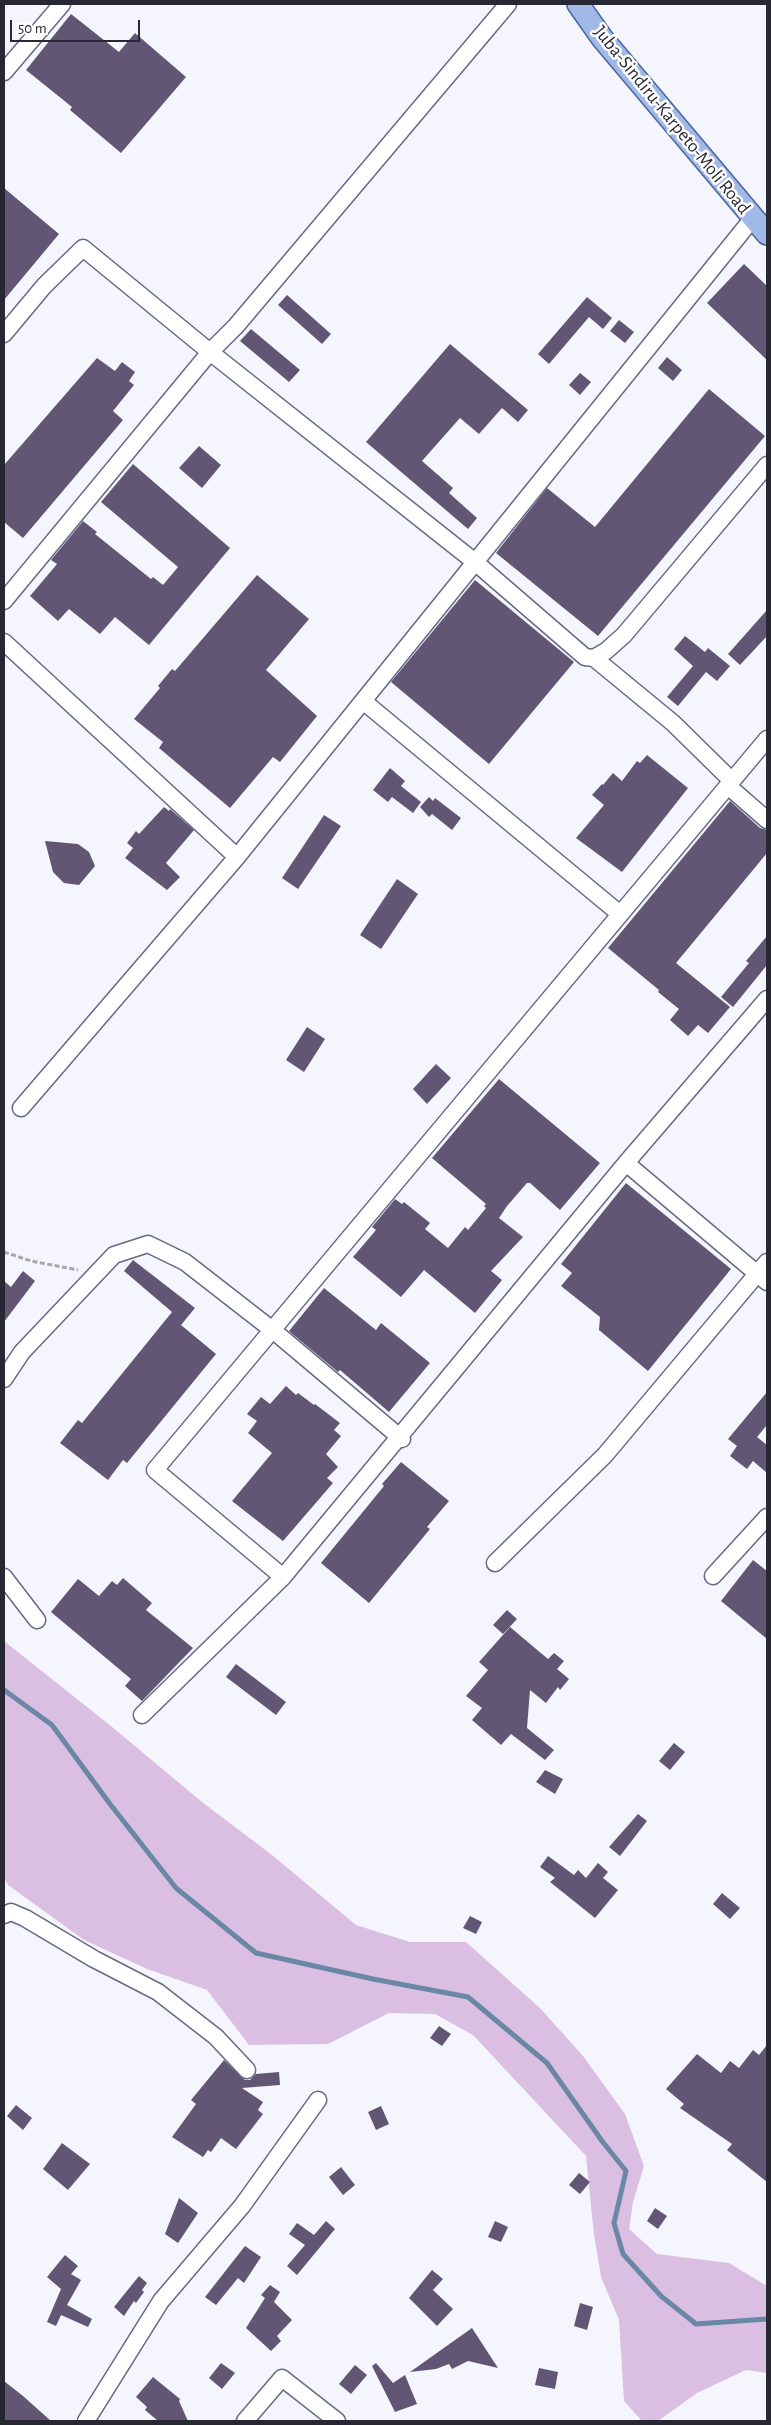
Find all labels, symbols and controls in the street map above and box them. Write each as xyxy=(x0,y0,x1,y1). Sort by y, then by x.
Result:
scale bar xyxy=(12,10,142,42)
text: 50 m xyxy=(18,21,47,36)
street label: Juba-Sindiru-Karpeto-Moli Road xyxy=(589,21,755,219)

